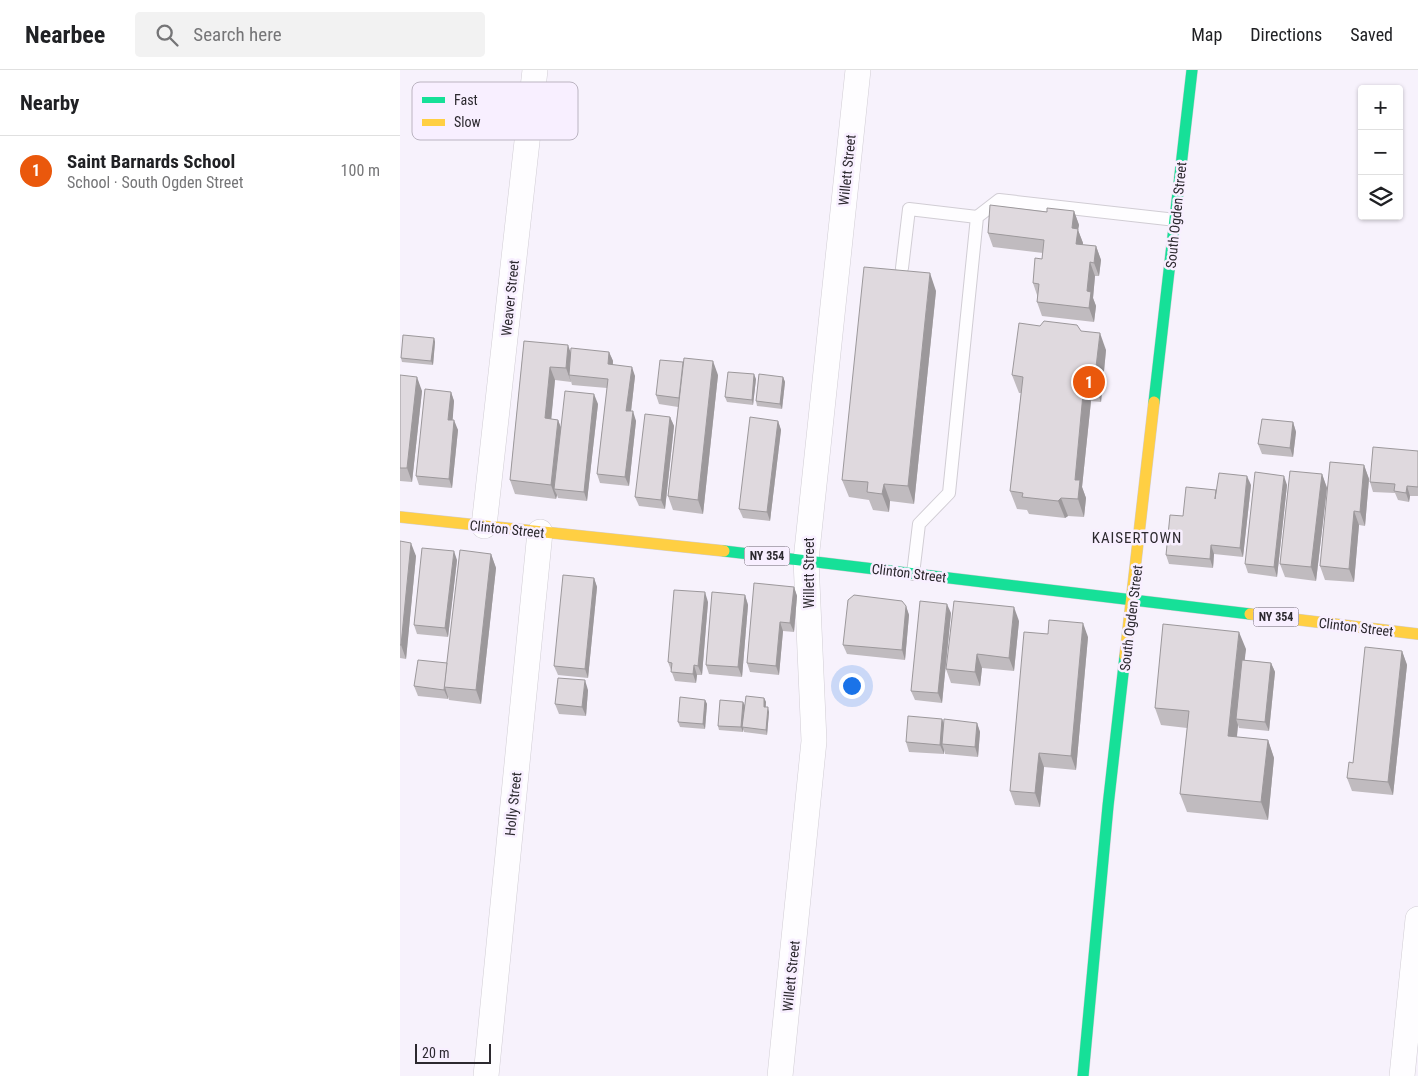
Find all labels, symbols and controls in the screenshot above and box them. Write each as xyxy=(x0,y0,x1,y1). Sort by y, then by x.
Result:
search box xyxy=(135,12,485,57)
text: Nearbee xyxy=(25,21,105,49)
icon: search xyxy=(153,21,181,49)
text: Search here xyxy=(193,23,282,46)
text: Map xyxy=(1191,24,1222,45)
text: Directions xyxy=(1250,24,1322,45)
text: Saved xyxy=(1350,24,1393,45)
legend xyxy=(412,82,578,140)
map controls xyxy=(1358,85,1403,220)
button: + xyxy=(1358,85,1403,130)
text: Nearby xyxy=(20,91,79,115)
text: Fast xyxy=(454,92,478,108)
text: Slow xyxy=(454,114,481,130)
button: − xyxy=(1358,130,1403,175)
street label: Willett Street xyxy=(835,134,859,206)
text: Saint Barnards School xyxy=(67,150,235,173)
text: 1 xyxy=(32,161,40,180)
text: 100 m xyxy=(341,161,380,180)
street label: South Ogden Street xyxy=(1162,161,1190,269)
text: School · South Ogden Street xyxy=(67,173,243,192)
button: layers xyxy=(1358,175,1403,220)
street label: Weaver Street xyxy=(498,259,522,337)
pin: 1 xyxy=(1073,363,1105,401)
street label: Clinton Street xyxy=(469,517,545,541)
district label: KAISERTOWN xyxy=(1092,529,1182,547)
street label: Willett Street xyxy=(801,537,817,609)
road number: NY 354 xyxy=(744,546,790,566)
street label: Clinton Street xyxy=(871,560,947,586)
street label: South Ogden Street xyxy=(1117,564,1145,672)
road number: NY 354 xyxy=(1254,608,1298,626)
street label: Clinton Street xyxy=(1318,614,1394,640)
your location xyxy=(839,673,865,699)
street label: Holly Street xyxy=(502,771,524,837)
street label: Willett Street xyxy=(779,940,803,1012)
scale bar xyxy=(415,1041,491,1064)
text: 20 m xyxy=(422,1045,450,1061)

